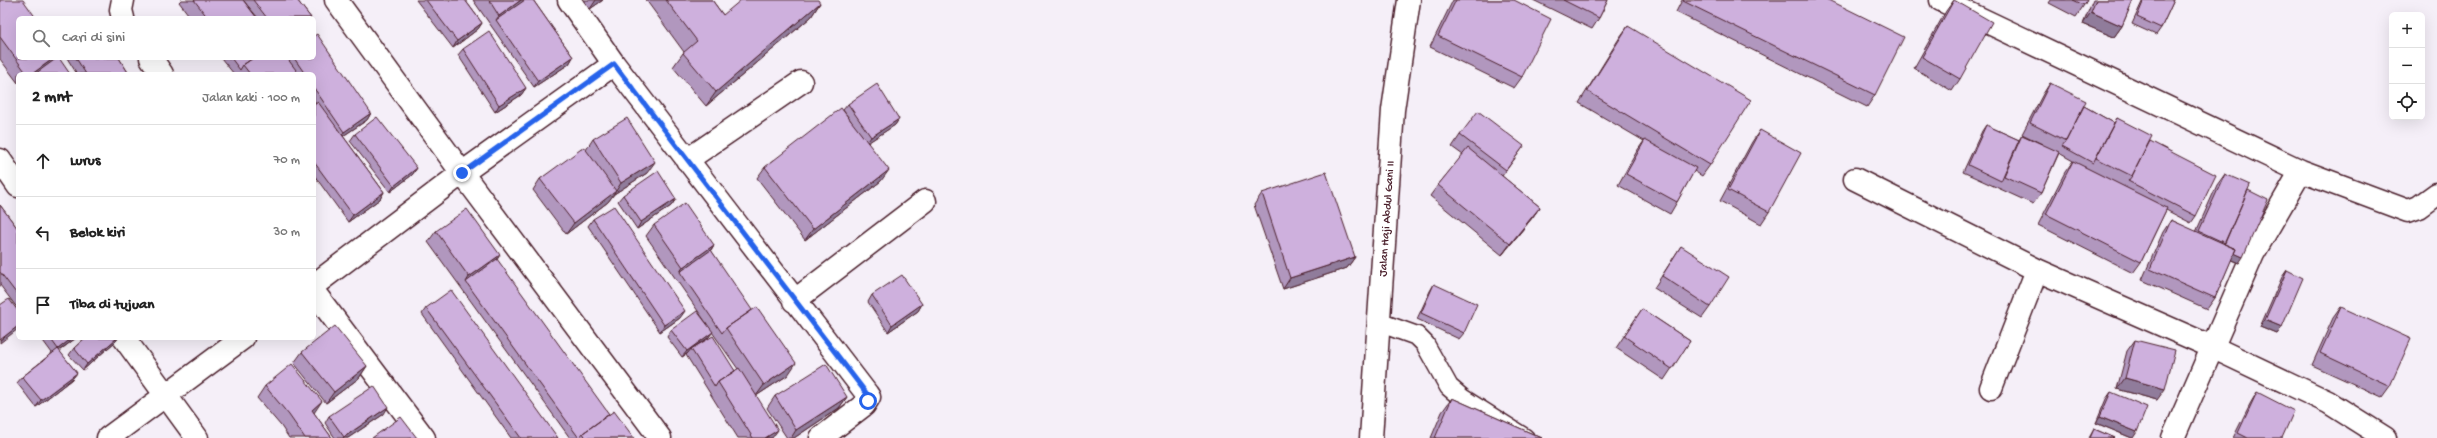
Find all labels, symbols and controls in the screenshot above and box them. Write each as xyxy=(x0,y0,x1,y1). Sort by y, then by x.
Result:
map controls xyxy=(2389,12,2425,120)
button: + xyxy=(2389,12,2425,48)
search box xyxy=(16,16,316,60)
icon: search xyxy=(30,27,52,49)
text: Cari di sini xyxy=(62,29,125,47)
button: − xyxy=(2389,48,2425,84)
button: locate xyxy=(2389,84,2425,120)
text: 2 mnt xyxy=(32,88,71,108)
text: Jalan kaki · 100 m xyxy=(202,91,300,106)
icon: ahead xyxy=(32,150,54,172)
text: Lurus xyxy=(70,152,100,170)
text: 70 m xyxy=(274,153,300,168)
street label: Jalan Haji Abdul Gani II xyxy=(1377,160,1399,277)
route end xyxy=(453,164,471,182)
icon: left xyxy=(32,222,54,244)
text: Belok kiri xyxy=(70,224,125,242)
text: 30 m xyxy=(274,225,300,240)
icon: arrive xyxy=(32,294,54,316)
text: Tiba di tujuan xyxy=(70,296,154,314)
route start xyxy=(859,392,877,410)

